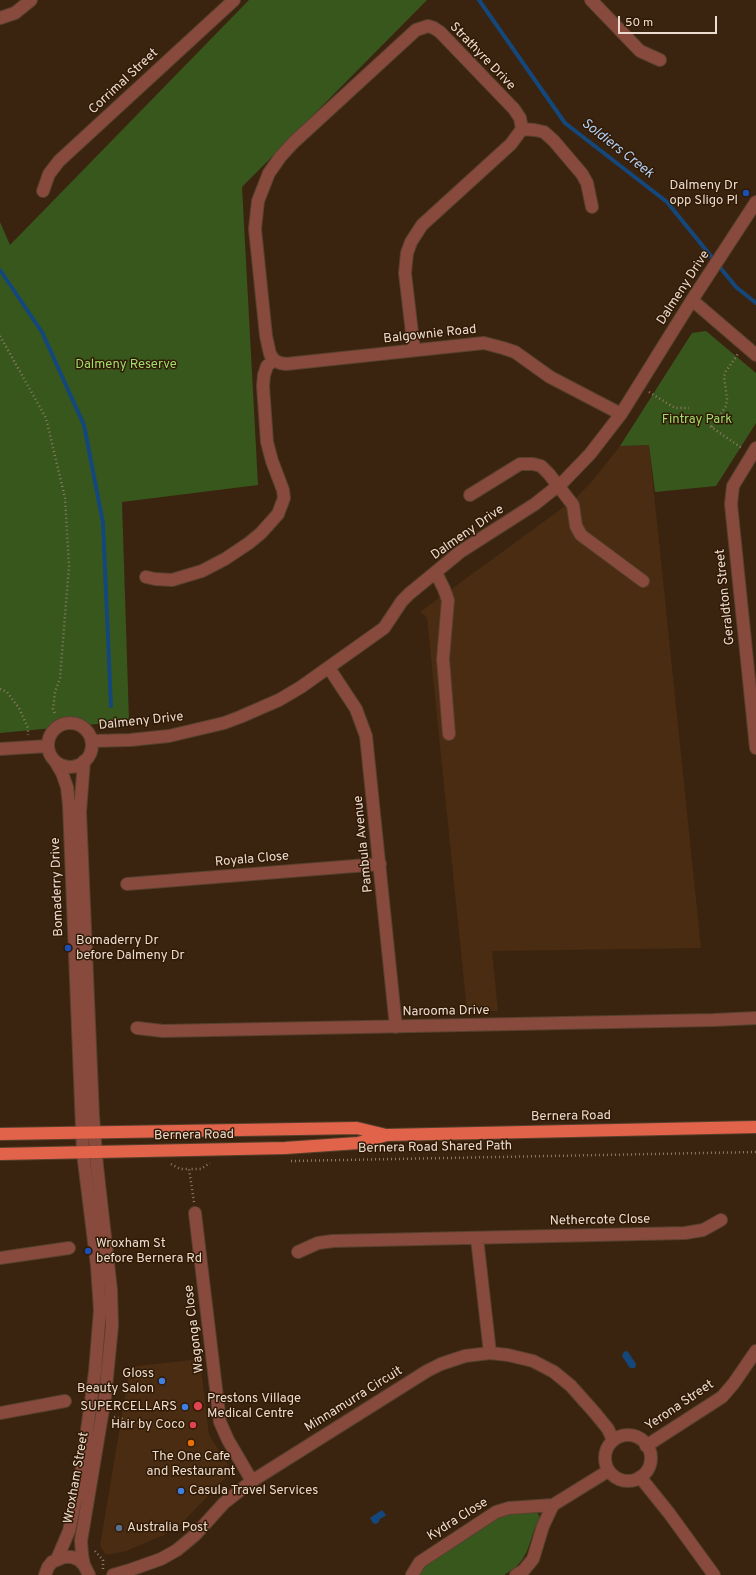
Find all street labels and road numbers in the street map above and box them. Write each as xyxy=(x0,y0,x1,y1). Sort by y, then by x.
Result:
street label: Strathyre Drive xyxy=(446,20,518,94)
street label: Corrimal Street xyxy=(86,46,162,118)
street label: Dalmeny Drive xyxy=(654,248,714,328)
street label: Balgownie Road xyxy=(383,322,477,348)
street label: Dalmeny Drive xyxy=(429,502,507,564)
street label: Geraldton Street xyxy=(713,548,739,646)
street label: Dalmeny Drive xyxy=(98,710,184,734)
street label: Pambula Avenue xyxy=(351,795,377,893)
street label: Bomaderry Drive xyxy=(48,837,68,937)
street label: Royala Close xyxy=(214,849,290,871)
street label: Narooma Drive xyxy=(402,1003,490,1021)
street label: Bernera Road xyxy=(531,1109,611,1125)
street label: Bernera Road xyxy=(154,1128,234,1144)
street label: Bernera Road Shared Path xyxy=(358,1139,512,1157)
street label: Nethercote Close xyxy=(550,1212,650,1230)
street label: Wagonga Close xyxy=(182,1284,208,1374)
street label: Minnamurra Circuit xyxy=(302,1364,406,1436)
street label: Yerona Street xyxy=(643,1377,717,1435)
street label: Wroxham Street xyxy=(61,1431,93,1525)
street label: Kydra Close xyxy=(425,1495,491,1545)

